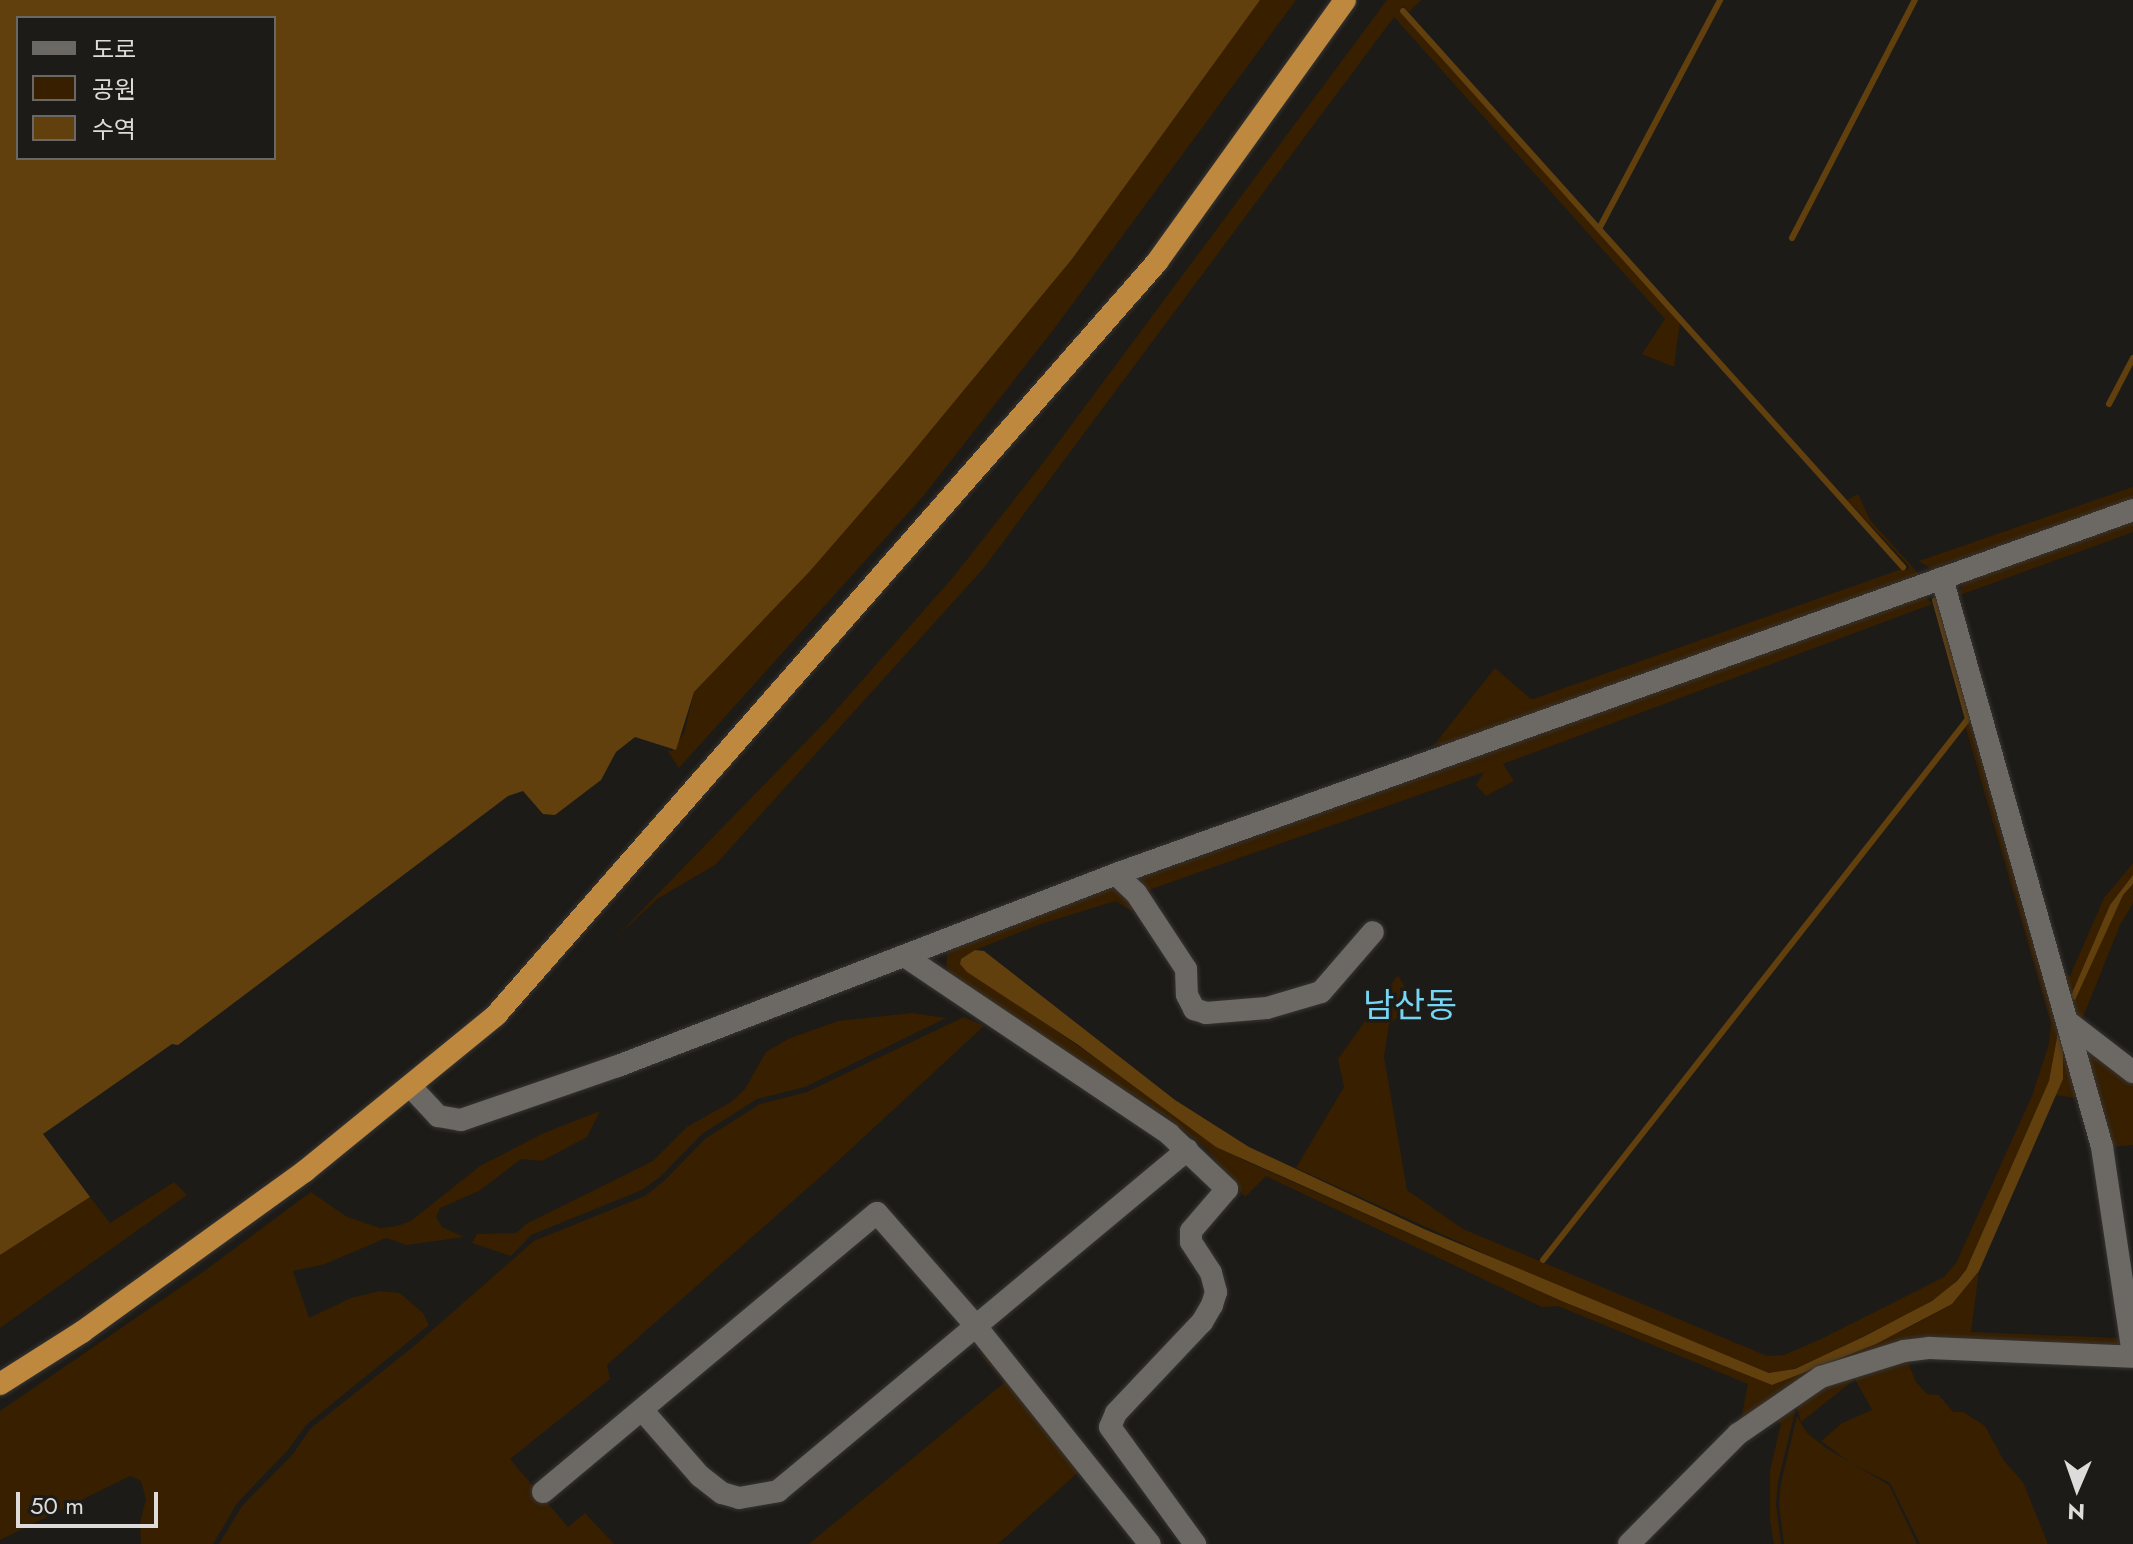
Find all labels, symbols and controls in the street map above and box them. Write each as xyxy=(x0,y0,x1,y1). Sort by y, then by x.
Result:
legend xyxy=(16,16,276,160)
text: 도로 xyxy=(92,32,136,67)
text: 공원 xyxy=(92,72,136,107)
text: 수역 xyxy=(92,112,136,147)
district label: 남산동 xyxy=(1363,986,1457,1026)
north arrow xyxy=(2037,1448,2117,1528)
scale bar xyxy=(20,1476,162,1526)
text: 50 m xyxy=(30,1488,84,1523)
text: N xyxy=(2067,1496,2085,1528)

